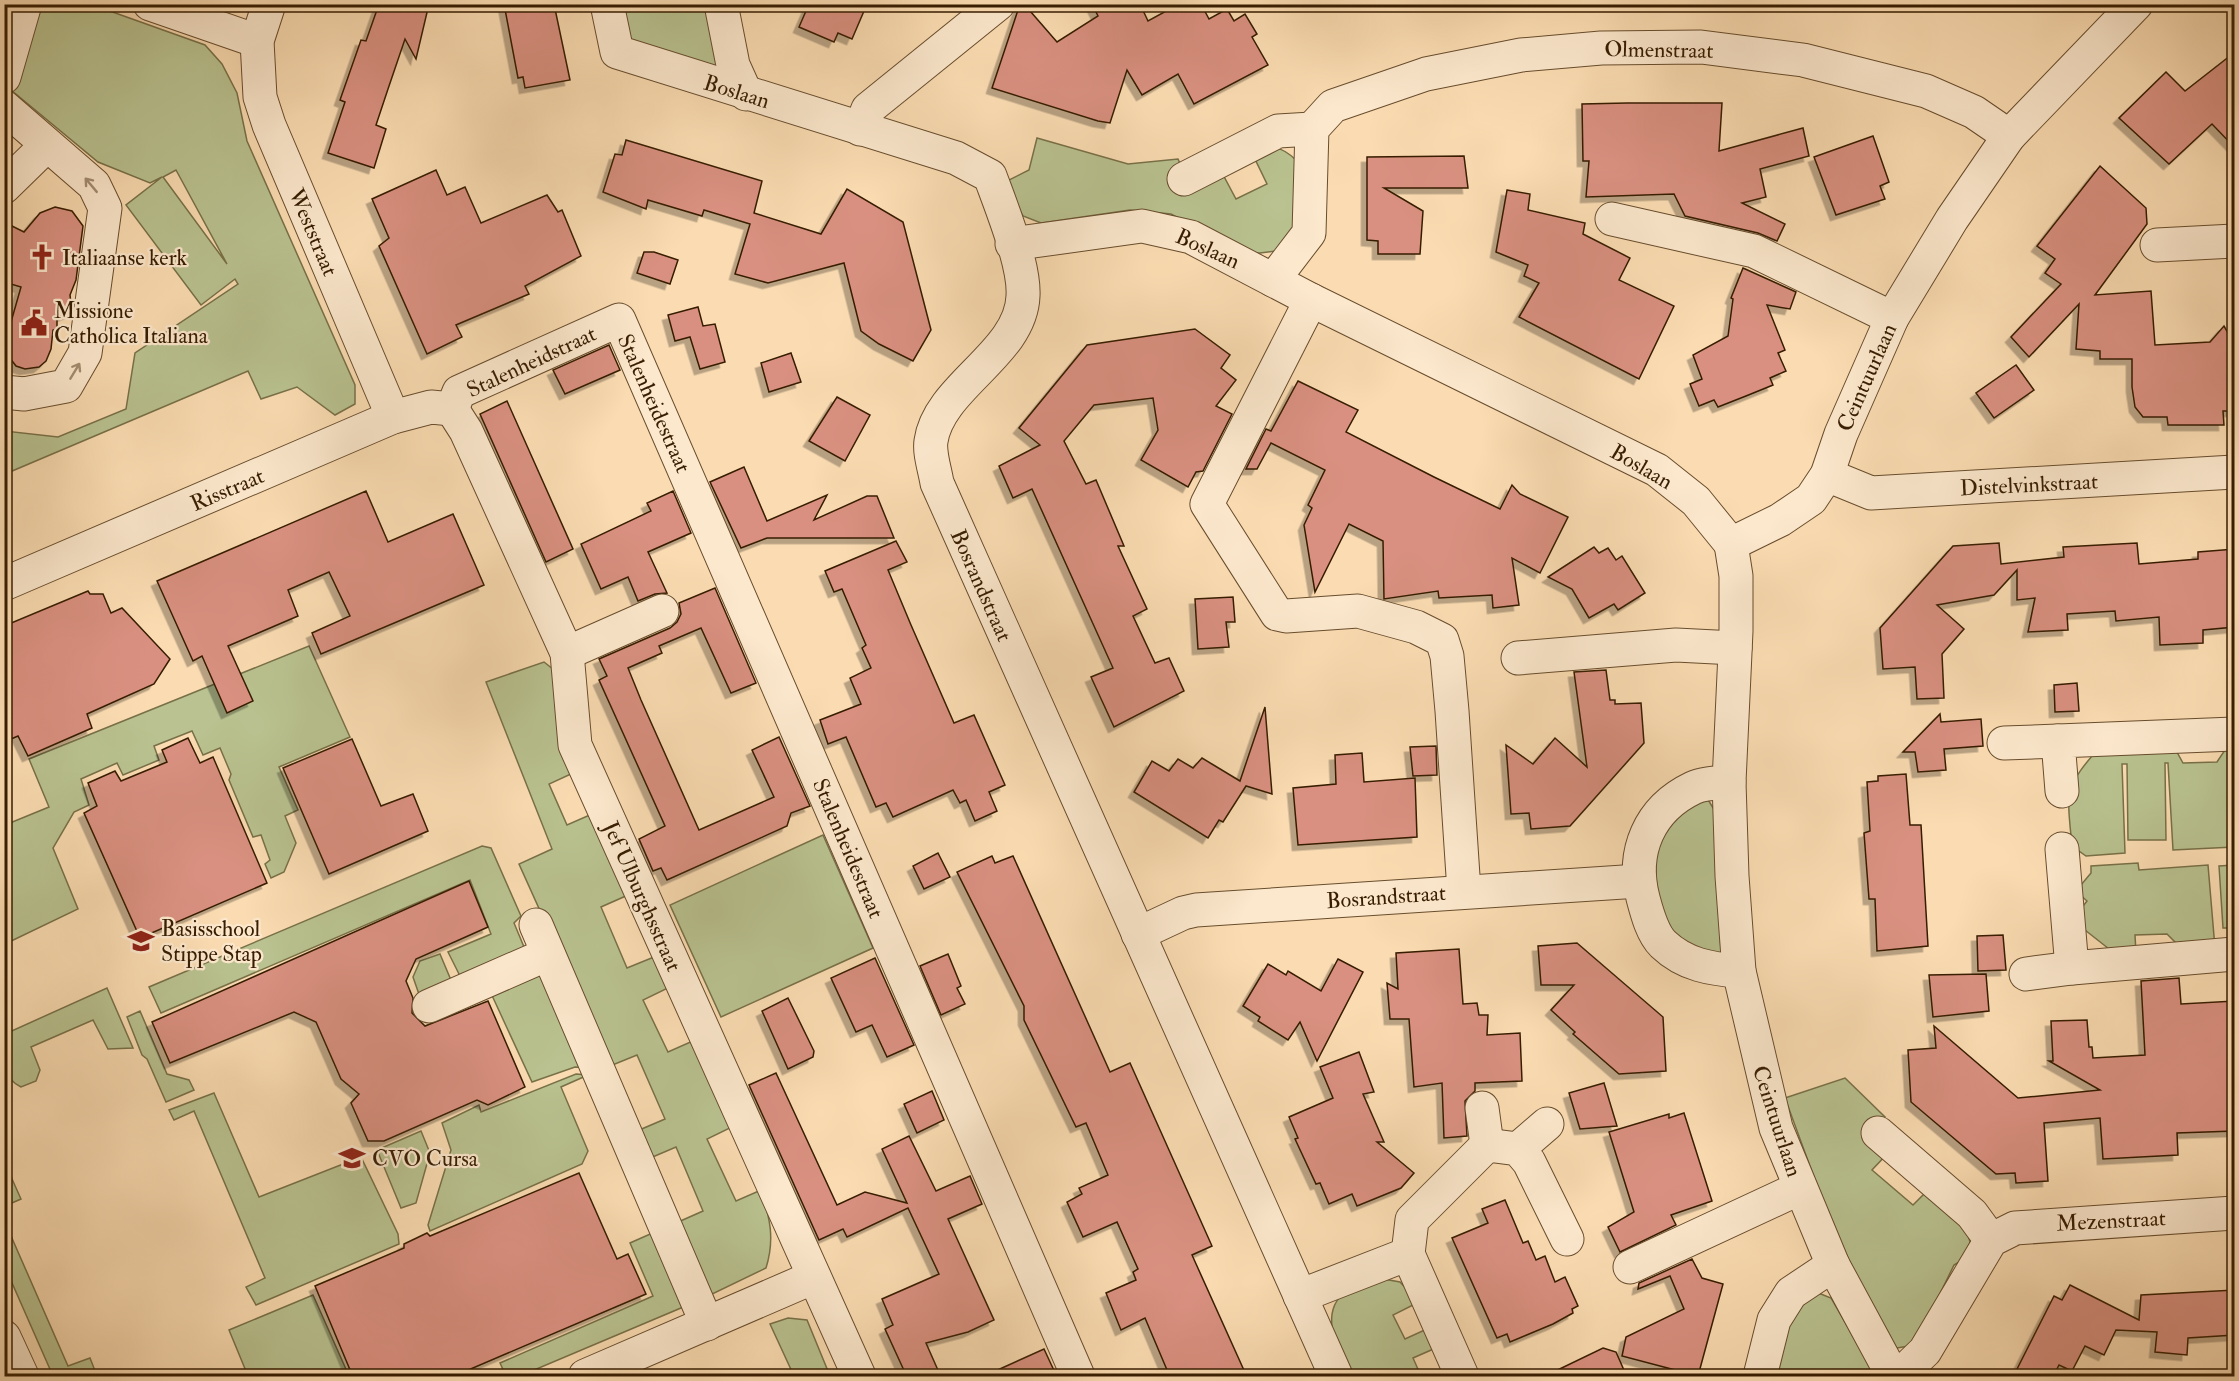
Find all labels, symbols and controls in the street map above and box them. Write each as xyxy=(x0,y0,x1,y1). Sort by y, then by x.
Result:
street label: Olmenstraat xyxy=(1604,35,1714,65)
street label: Boslaan xyxy=(700,69,773,115)
one-way arrow xyxy=(84,177,97,193)
street label: Weststraat xyxy=(282,183,344,280)
street label: Boslaan xyxy=(1171,222,1244,275)
church icon: Italiaanse kerk xyxy=(27,242,57,272)
place label: Italiaanse kerk xyxy=(62,244,188,272)
place label: Missione Catholica Italiana xyxy=(54,297,209,350)
public building icon: Missione Catholica Italiana xyxy=(19,308,49,338)
street label: Ceintuurlaan xyxy=(1831,319,1903,436)
street label: Stalenheidstraat xyxy=(462,320,601,404)
street label: Stalenheidestraat xyxy=(611,330,697,477)
one-way arrow xyxy=(69,363,81,380)
street label: Boslaan xyxy=(1605,438,1678,496)
street label: Risstraat xyxy=(186,462,268,518)
street label: Distelvinkstraat xyxy=(1959,467,2099,503)
street label: Bosrandstraat xyxy=(944,525,1018,646)
street label: Stalenheidestraat xyxy=(806,774,890,922)
street label: Jef Ulburghsstraat xyxy=(596,816,688,976)
street label: Bosrandstraat xyxy=(1325,879,1447,915)
place label: Basisschool Stippe Stap xyxy=(161,915,262,969)
school or university icon: Basisschool Stippe Stap xyxy=(126,926,156,956)
street label: Ceintuurlaan xyxy=(1746,1062,1808,1181)
school or university icon: CVO Cursa xyxy=(337,1143,367,1173)
place label: CVO Cursa xyxy=(372,1145,479,1173)
street label: Mezenstraat xyxy=(2056,1204,2166,1238)

